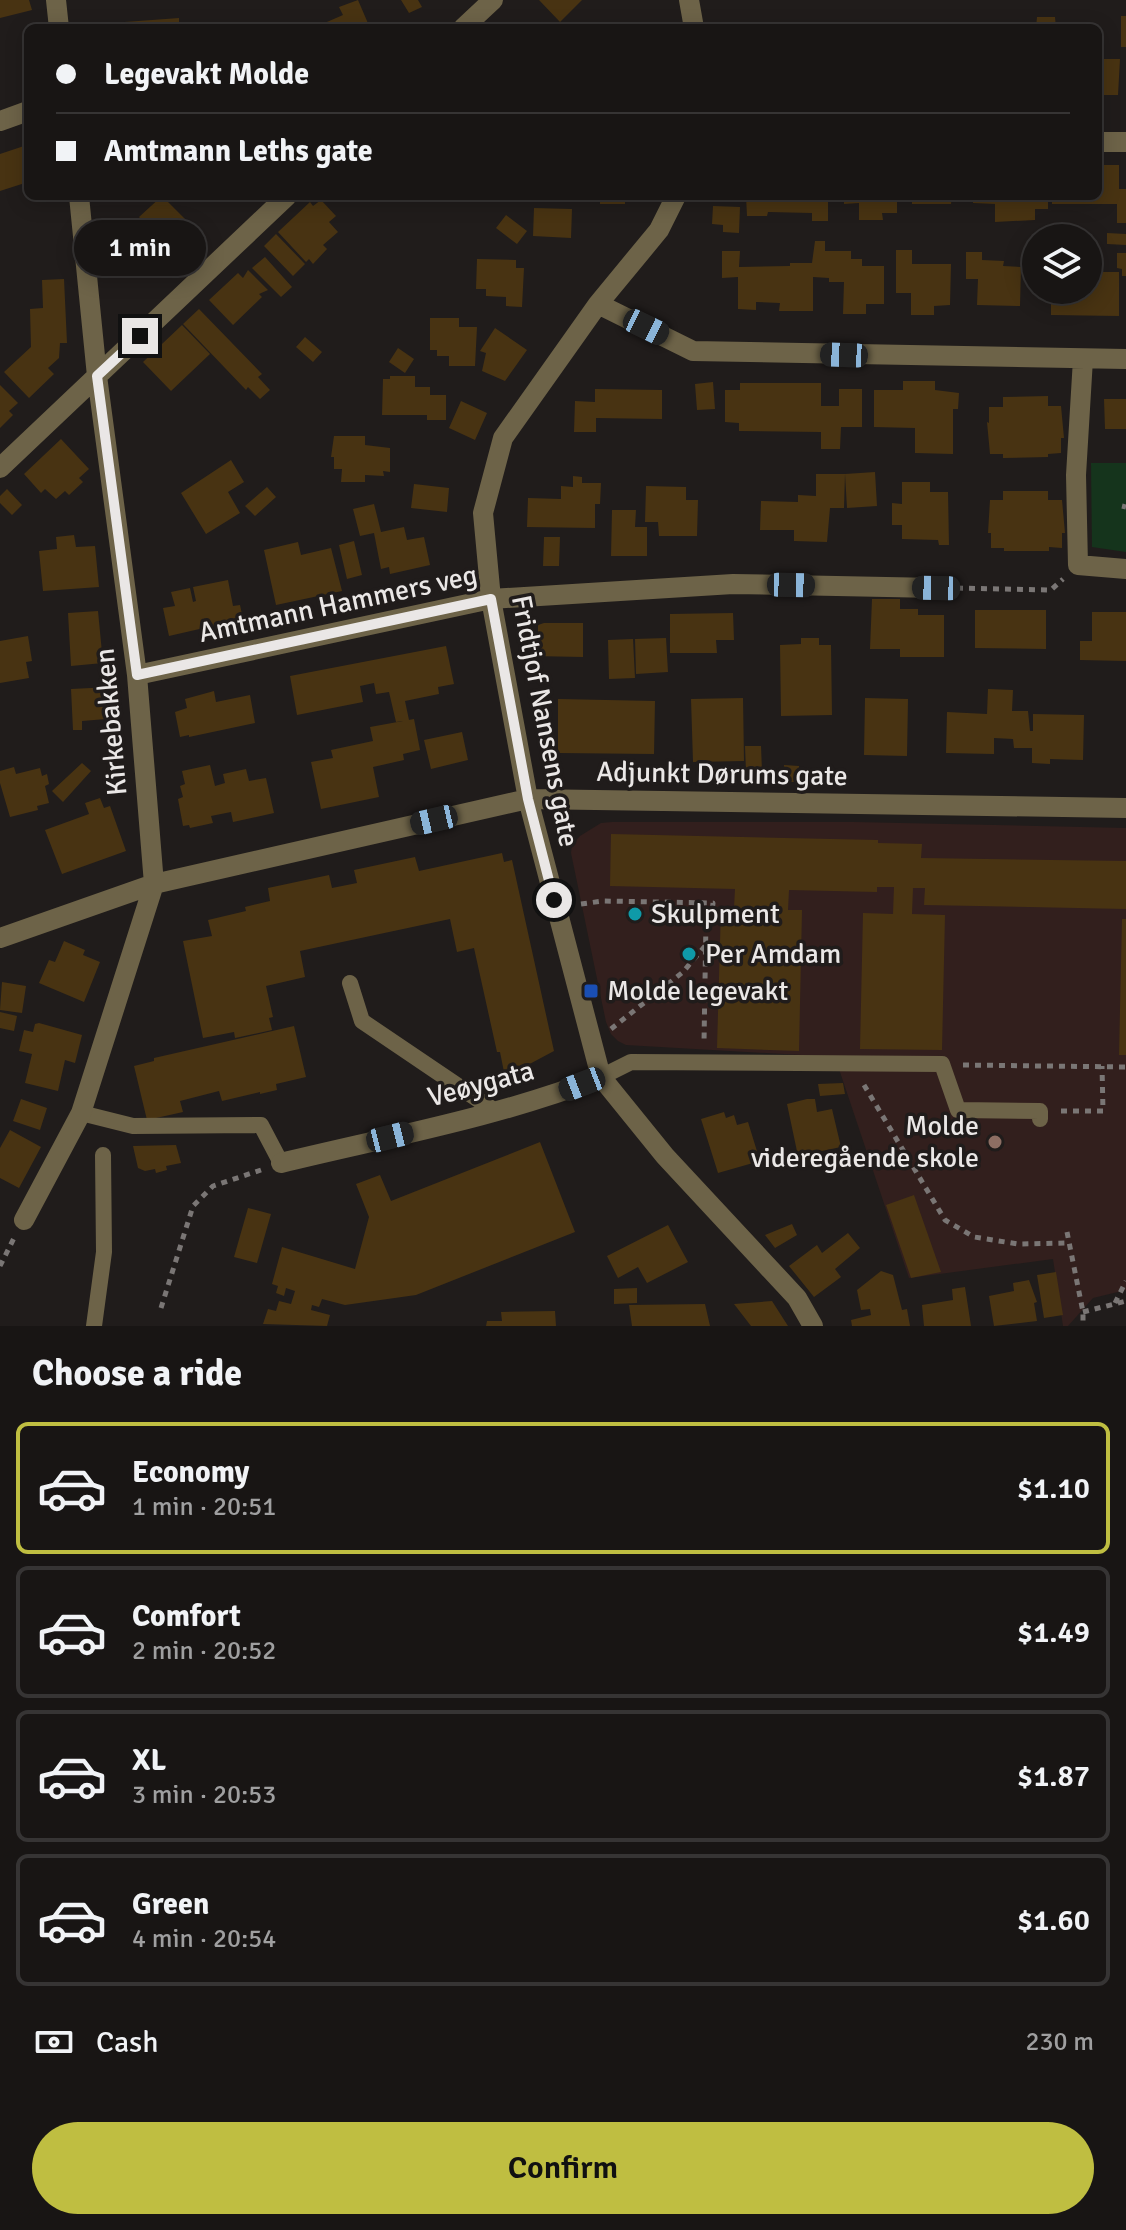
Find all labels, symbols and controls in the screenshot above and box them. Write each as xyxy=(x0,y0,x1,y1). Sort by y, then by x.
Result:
text: Legevakt Molde xyxy=(104,56,309,93)
text: Amtmann Leths gate xyxy=(104,133,373,170)
callout: 1 min xyxy=(74,220,206,276)
map controls xyxy=(1022,224,1102,304)
button: layers xyxy=(1022,224,1102,304)
text: 1 min xyxy=(109,232,171,264)
car xyxy=(619,306,673,348)
route end xyxy=(122,318,158,354)
car xyxy=(820,342,868,368)
street label: Amtmann Hammers veg xyxy=(196,558,480,650)
car xyxy=(767,573,815,597)
car xyxy=(912,576,960,600)
street label: Fridtjof Nansens gate xyxy=(504,592,586,850)
street label: Kirkebakken xyxy=(88,647,134,797)
street label: Adjunkt Dørums gate xyxy=(596,755,848,793)
car xyxy=(408,803,460,837)
route start xyxy=(536,882,572,918)
place label: Skulpment xyxy=(651,897,780,931)
marker: Skulpment xyxy=(626,905,644,923)
place label: Per Amdam xyxy=(705,937,841,971)
marker: Per Amdam xyxy=(680,945,698,963)
place label: Molde legevakt xyxy=(607,974,789,1008)
marker: Molde legevakt xyxy=(582,982,600,1000)
street label: Veøygata xyxy=(424,1054,538,1114)
car xyxy=(555,1064,609,1104)
place label: Molde videregående skole xyxy=(751,1109,979,1175)
car xyxy=(364,1120,416,1154)
marker: Molde videregående skole xyxy=(986,1133,1004,1151)
text: Choose a ride xyxy=(32,1351,242,1396)
icon: car xyxy=(36,1452,108,1524)
text: Economy xyxy=(132,1454,249,1491)
text: $1.10 xyxy=(1017,1470,1090,1507)
text: 1 min · 20:51 xyxy=(132,1491,276,1523)
icon: car xyxy=(36,1596,108,1668)
text: Comfort xyxy=(132,1598,241,1635)
text: $1.49 xyxy=(1017,1614,1090,1651)
text: 2 min · 20:52 xyxy=(132,1635,276,1667)
icon: car xyxy=(36,1740,108,1812)
text: XL xyxy=(132,1742,166,1779)
text: $1.87 xyxy=(1017,1758,1090,1795)
text: 3 min · 20:53 xyxy=(132,1779,276,1811)
icon: car xyxy=(36,1884,108,1956)
text: Green xyxy=(132,1886,209,1923)
text: $1.60 xyxy=(1017,1902,1090,1939)
text: 4 min · 20:54 xyxy=(132,1923,276,1955)
icon: cash xyxy=(32,2020,76,2064)
text: Cash xyxy=(96,2024,159,2061)
text: 230 m xyxy=(1025,2026,1094,2058)
button: Confirm xyxy=(32,2122,1094,2214)

